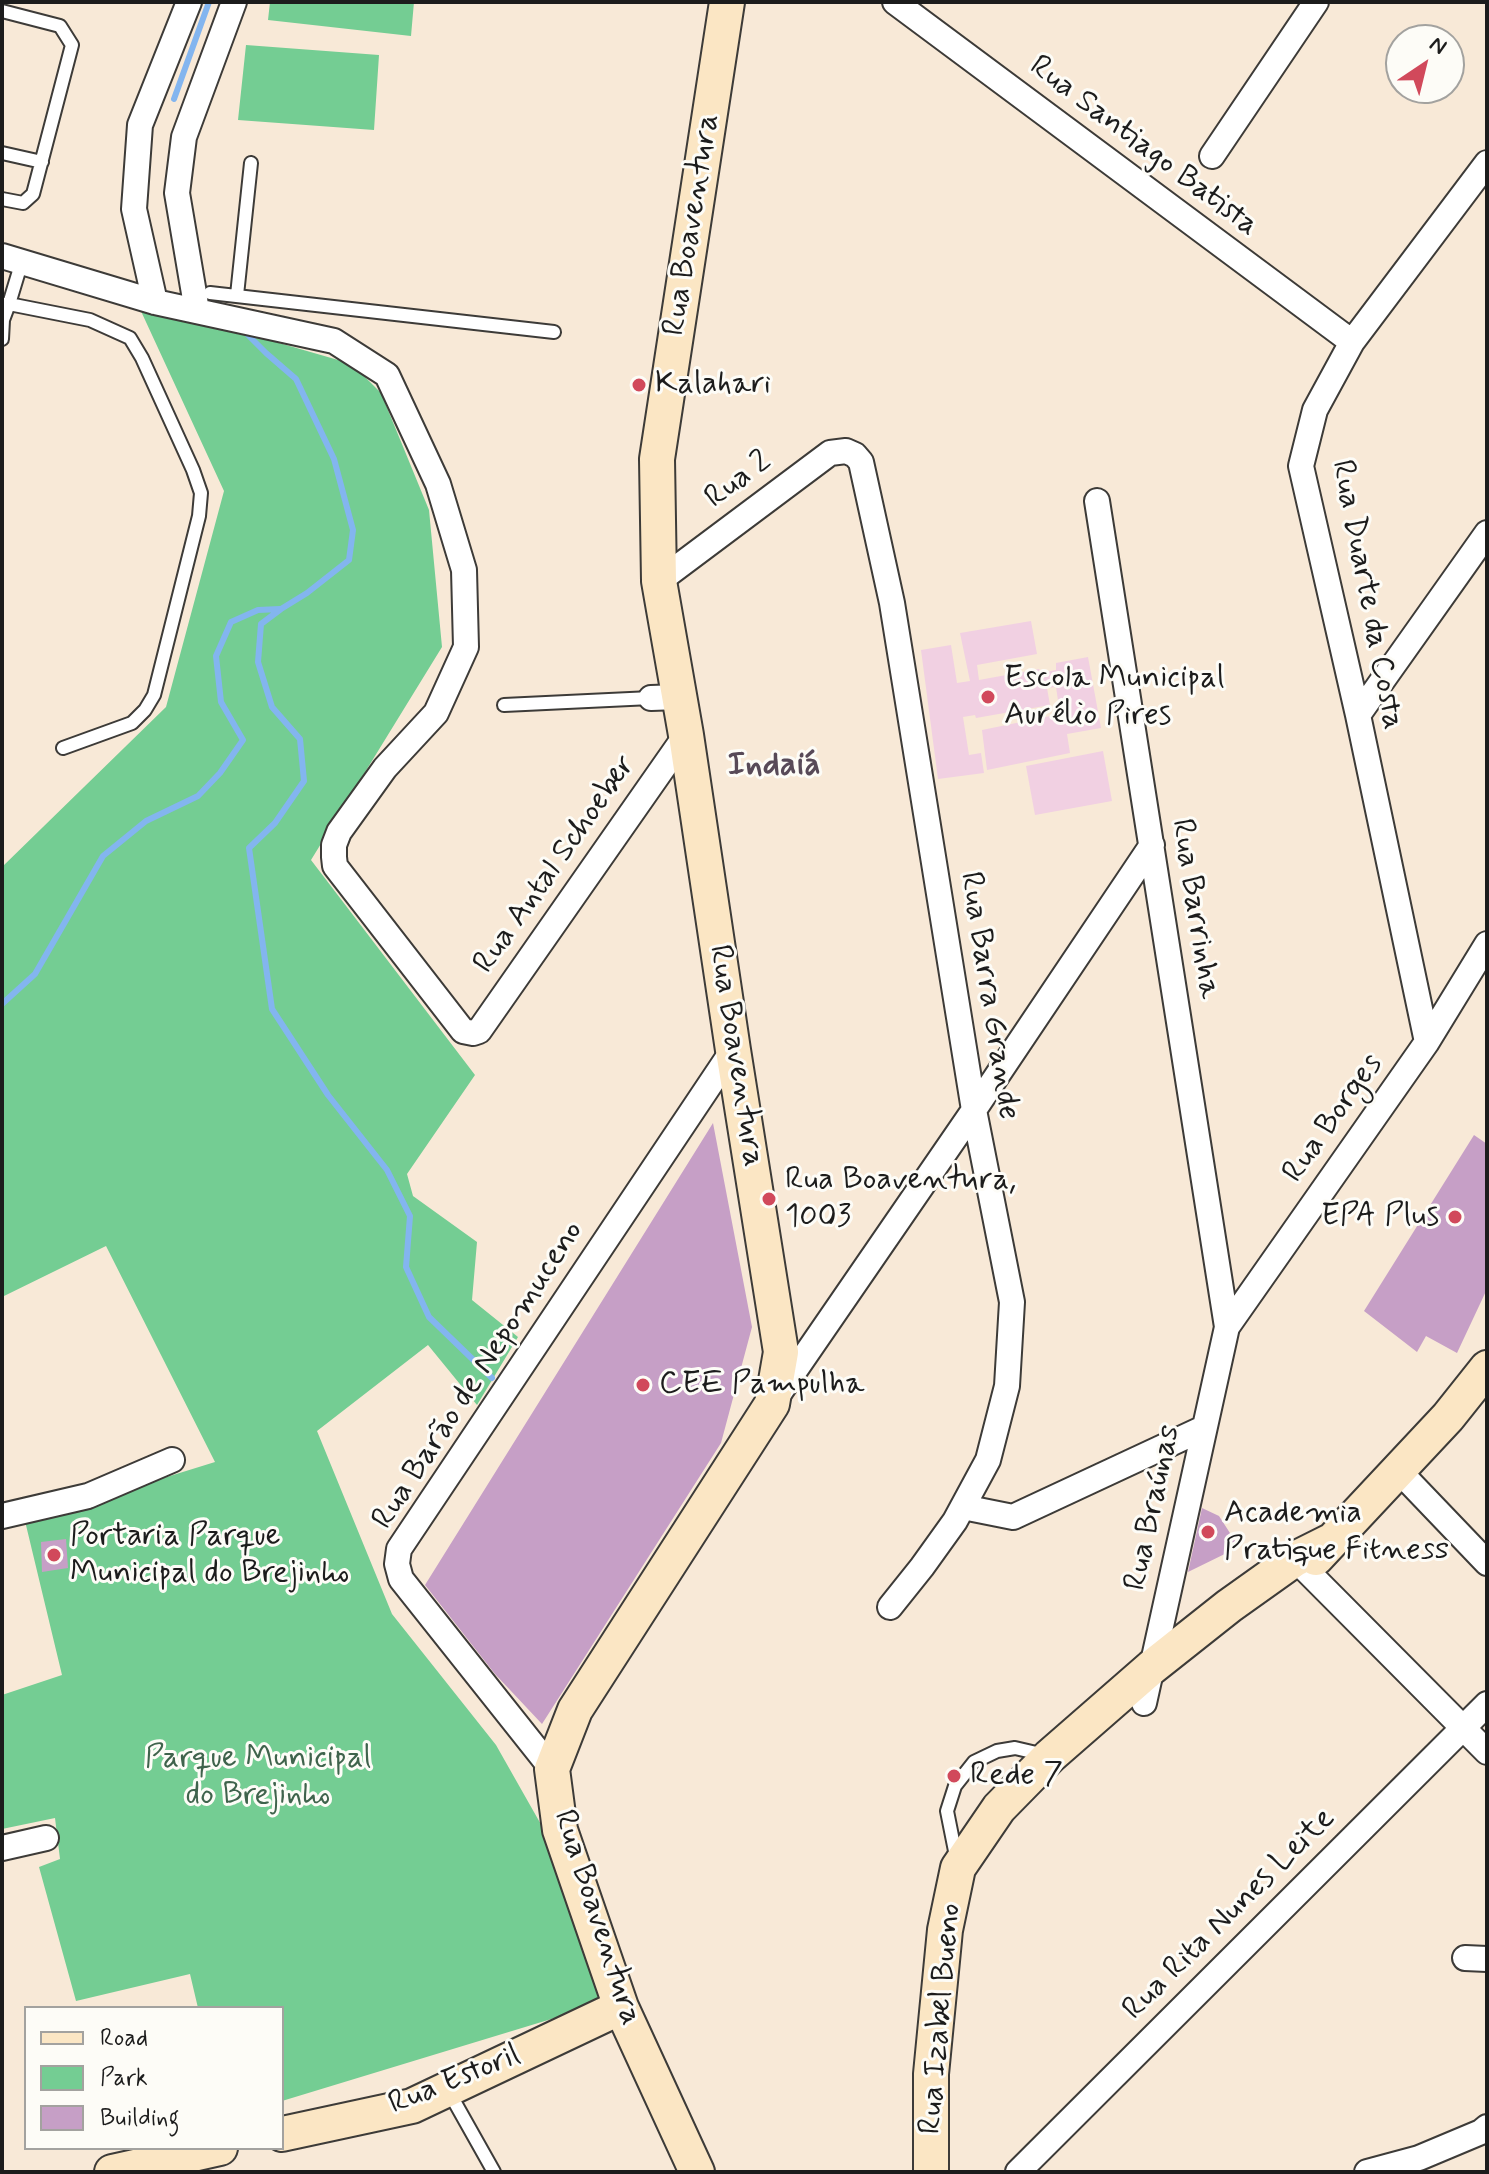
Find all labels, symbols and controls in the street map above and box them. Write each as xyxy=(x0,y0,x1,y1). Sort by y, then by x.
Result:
north arrow xyxy=(1385,24,1465,104)
text: N xyxy=(1424,30,1452,62)
street label: Rua Santiago Batista xyxy=(1021,48,1265,246)
street label: Rua Boaventura xyxy=(657,111,729,339)
place label: Kalahari xyxy=(655,366,771,404)
marker: Kalahari xyxy=(630,376,648,394)
street label: Rua 2 xyxy=(698,444,780,518)
street label: Rua Duarte da Costa xyxy=(1321,457,1411,733)
place label: Escola Municipal Aurélio Pires xyxy=(1004,660,1224,735)
marker: Escola Municipal Aurélio Pires xyxy=(979,688,997,706)
district label: Indaiá xyxy=(728,747,820,787)
street label: Rua Antal Schoeber xyxy=(466,748,646,982)
street label: Rua Barrinha xyxy=(1161,816,1227,1002)
street label: Rua Barra Grande xyxy=(949,869,1027,1123)
street label: Rua Boaventura xyxy=(699,942,771,1170)
street label: Rua Borges xyxy=(1276,1047,1392,1191)
place label: Rua Boaventura, 1003 xyxy=(785,1162,1016,1237)
marker: Rua Boaventura, 1003 xyxy=(760,1190,778,1208)
place label: EPA Plus xyxy=(1321,1198,1439,1236)
marker: EPA Plus xyxy=(1446,1208,1464,1226)
street label: Rua Barão de Nepomuceno xyxy=(365,1215,593,1537)
place label: CEE Pampulha xyxy=(659,1366,864,1404)
marker: CEE Pampulha xyxy=(634,1376,652,1394)
street label: Rua Braúnas xyxy=(1118,1422,1190,1594)
place label: Academia Pratique Fitness xyxy=(1224,1495,1449,1570)
place label: Portaria Parque Municipal do Brejinho xyxy=(70,1518,349,1593)
marker: Academia Pratique Fitness xyxy=(1199,1523,1217,1541)
marker: Portaria Parque Municipal do Brejinho xyxy=(45,1546,63,1564)
park label: Parque Municipal do Brejinho xyxy=(145,1740,371,1815)
place label: Rede 7 xyxy=(970,1757,1063,1795)
marker: Rede 7 xyxy=(945,1767,963,1785)
street label: Rua Rita Nunes Leite xyxy=(1116,1801,1344,2029)
street label: Rua Boaventura xyxy=(543,1805,649,2031)
street label: Rua Izabel Bueno xyxy=(913,1902,971,2136)
legend xyxy=(24,2006,284,2150)
text: Road xyxy=(100,2023,148,2054)
street label: Rua Estoril xyxy=(384,2037,526,2125)
text: Park xyxy=(100,2063,148,2094)
text: Building xyxy=(100,2103,180,2134)

